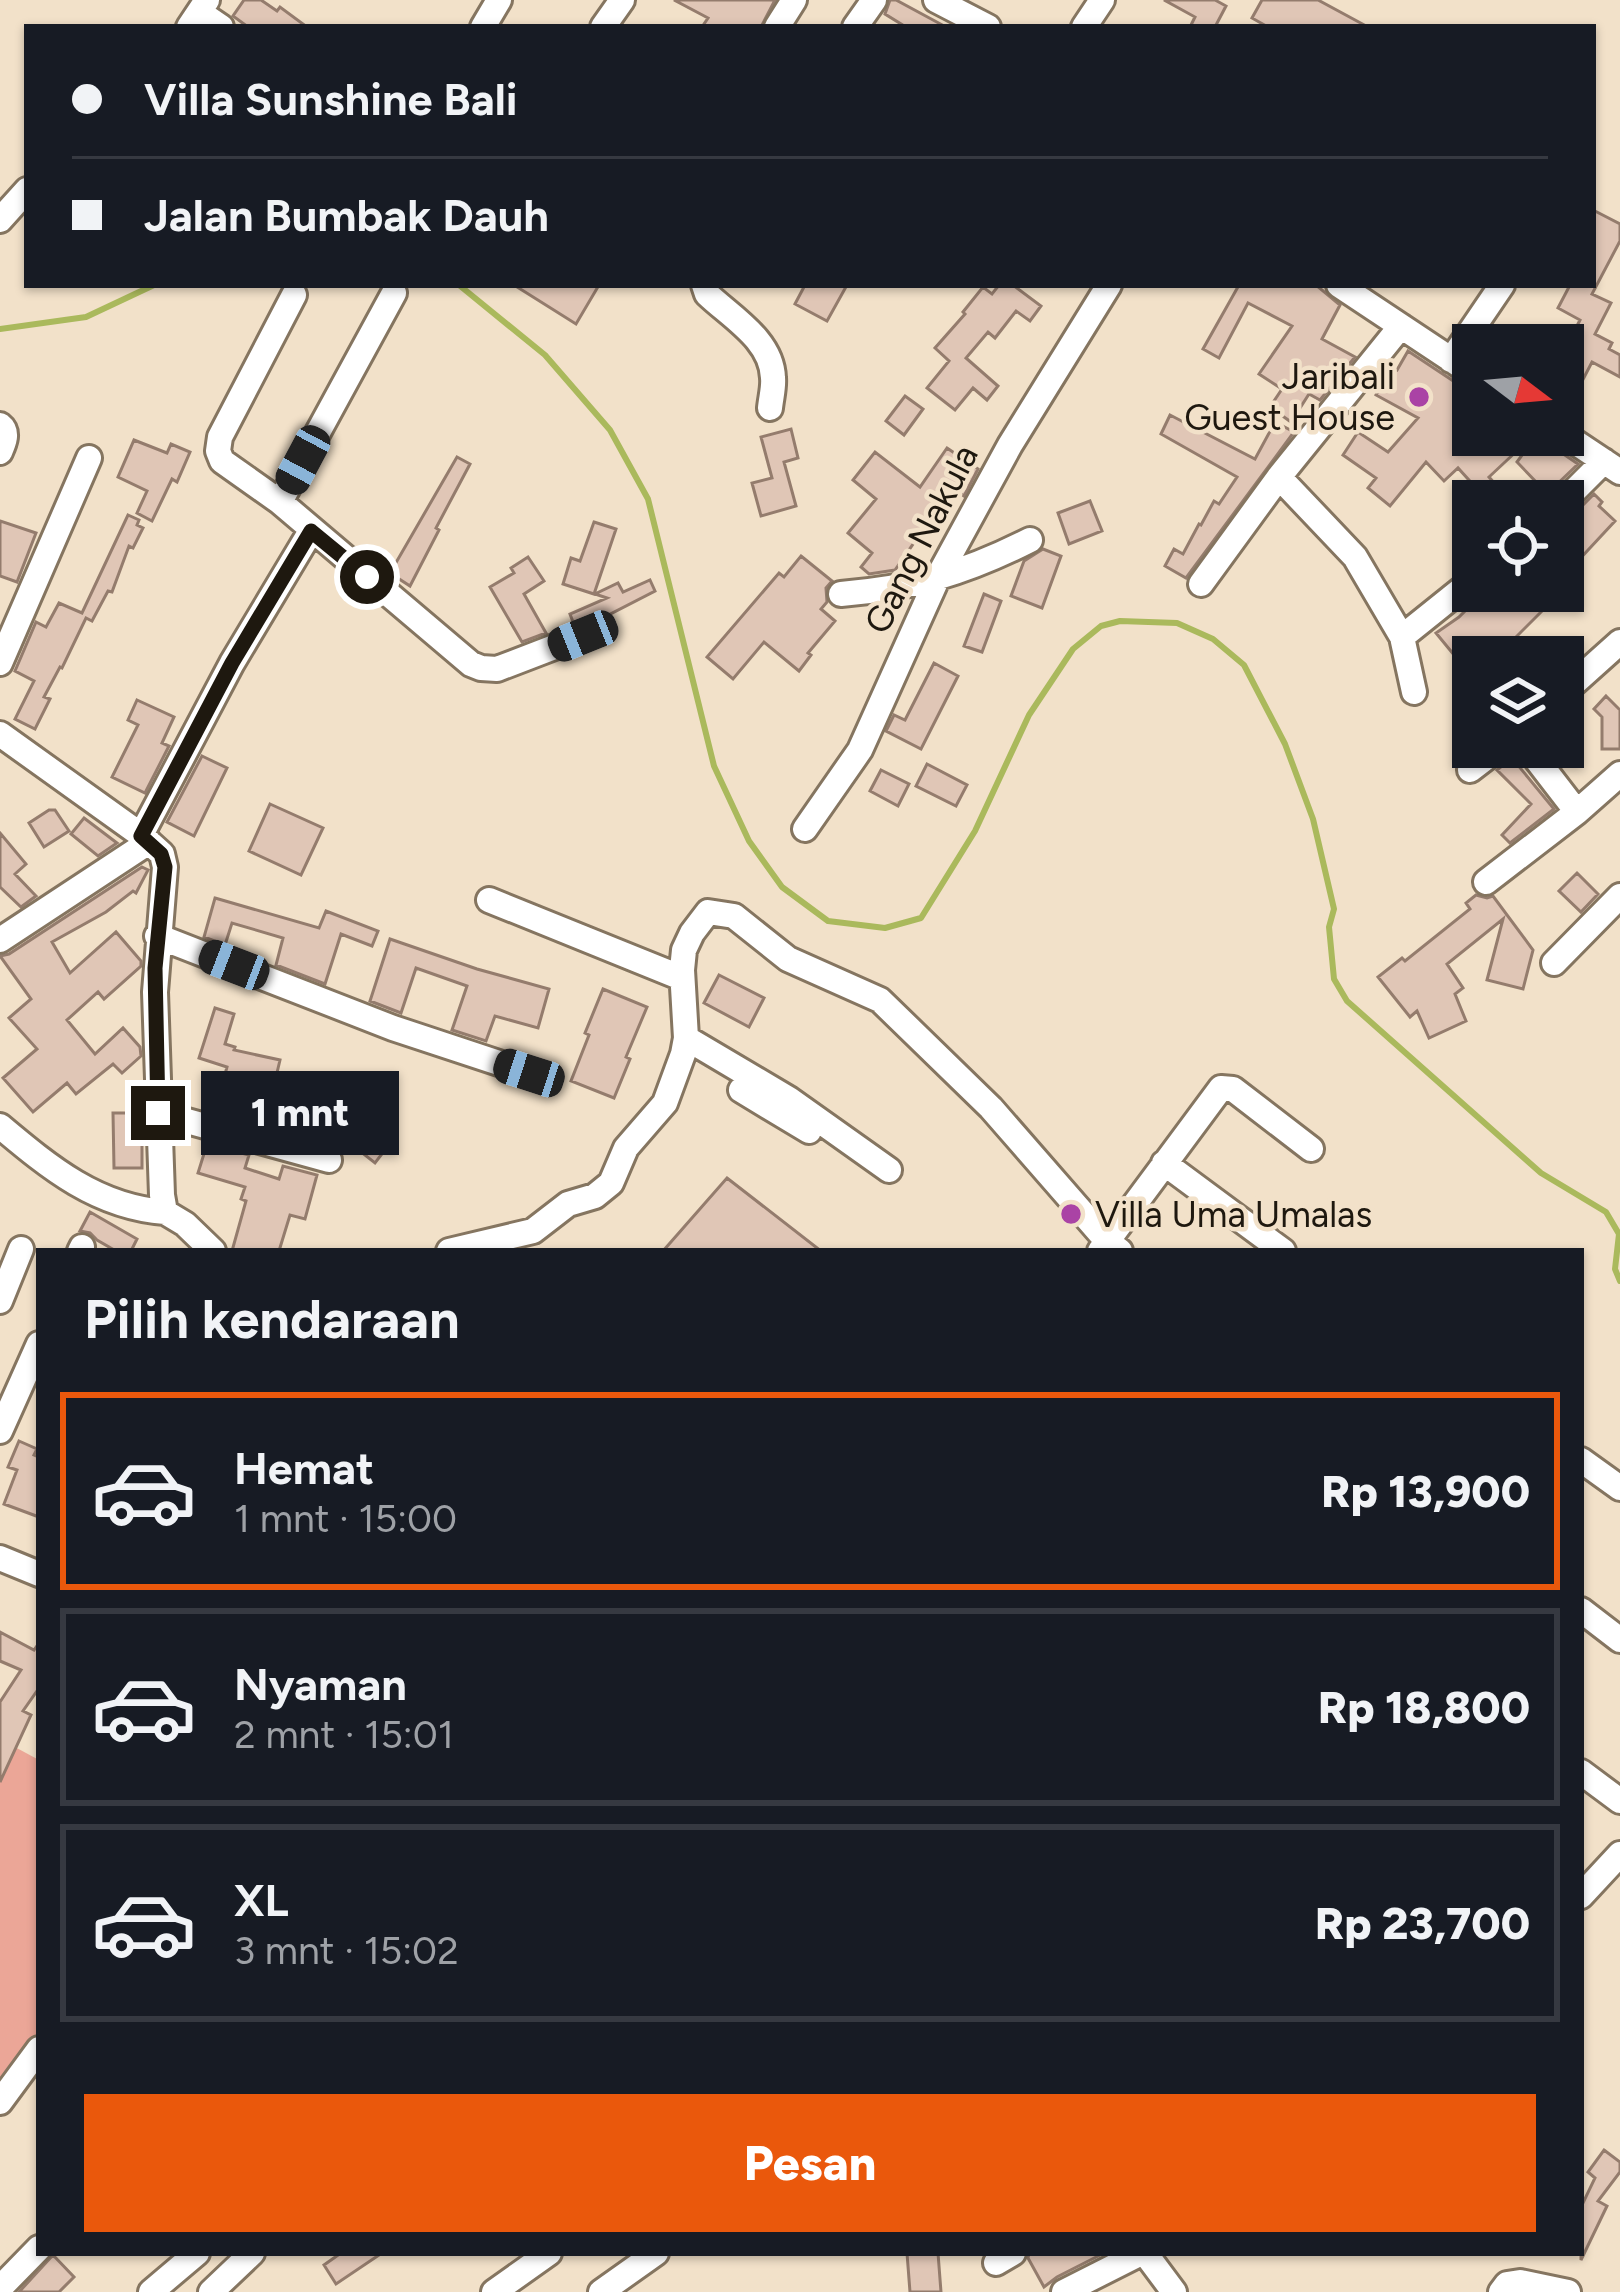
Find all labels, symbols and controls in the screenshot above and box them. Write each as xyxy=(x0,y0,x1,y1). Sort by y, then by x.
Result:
text: Villa Sunshine Bali xyxy=(144,72,518,126)
text: Jalan Bumbak Dauh xyxy=(144,188,549,242)
north arrow xyxy=(1452,324,1584,456)
map controls xyxy=(1452,324,1584,768)
place label: Jaribali Guest House xyxy=(1184,355,1395,439)
marker: Jaribali Guest House xyxy=(1406,384,1432,410)
car xyxy=(270,420,336,500)
street label: Gang Nakula xyxy=(855,438,987,640)
button: locate xyxy=(1452,480,1584,612)
route start xyxy=(340,550,394,604)
car xyxy=(543,606,623,666)
button: layers xyxy=(1452,636,1584,768)
car xyxy=(194,935,274,995)
car xyxy=(489,1045,569,1101)
callout: 1 mnt xyxy=(200,1071,398,1155)
route end xyxy=(131,1086,185,1140)
text: 1 mnt xyxy=(251,1089,349,1136)
place label: Villa Uma Umalas xyxy=(1095,1193,1372,1236)
marker: Villa Uma Umalas xyxy=(1058,1201,1084,1227)
text: Pilih kendaraan xyxy=(84,1287,460,1352)
icon: car xyxy=(90,1437,198,1545)
text: Hemat xyxy=(234,1441,374,1495)
text: Rp 13,900 xyxy=(1321,1464,1530,1518)
text: 1 mnt · 15:00 xyxy=(234,1495,457,1542)
icon: car xyxy=(90,1653,198,1761)
text: Nyaman xyxy=(234,1657,407,1711)
text: Rp 18,800 xyxy=(1318,1680,1530,1734)
text: 2 mnt · 15:01 xyxy=(234,1711,454,1758)
icon: car xyxy=(90,1869,198,1977)
text: XL xyxy=(234,1873,289,1927)
text: Rp 23,700 xyxy=(1315,1896,1530,1950)
text: 3 mnt · 15:02 xyxy=(234,1927,459,1974)
button: Pesan xyxy=(84,2094,1536,2232)

